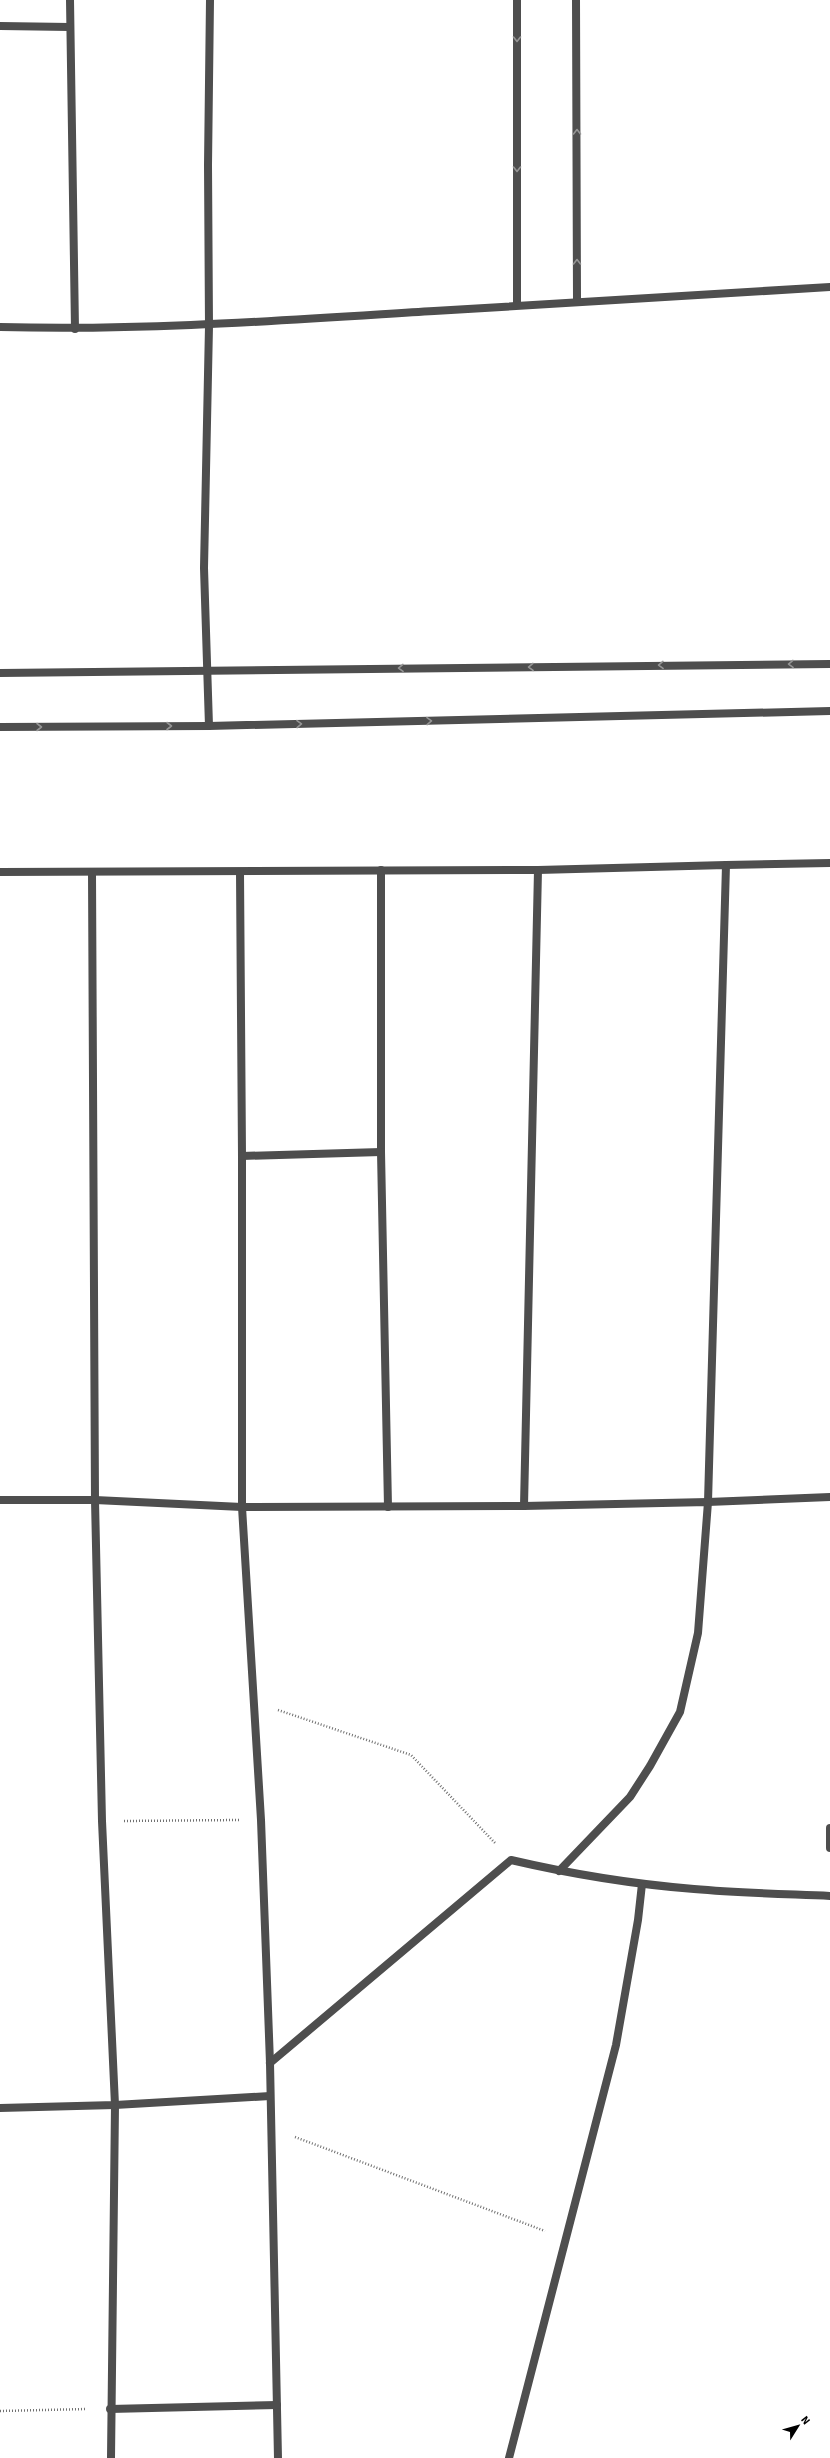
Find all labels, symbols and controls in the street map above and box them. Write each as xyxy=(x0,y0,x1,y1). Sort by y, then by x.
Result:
one-way arrow xyxy=(513,36,521,42)
one-way arrow xyxy=(573,129,581,135)
one-way arrow xyxy=(513,166,521,172)
one-way arrow xyxy=(573,259,581,265)
one-way arrow xyxy=(788,660,794,668)
one-way arrow xyxy=(658,661,664,670)
one-way arrow xyxy=(528,663,534,671)
one-way arrow xyxy=(398,664,404,672)
one-way arrow xyxy=(426,717,432,725)
one-way arrow xyxy=(296,720,302,728)
one-way arrow xyxy=(166,722,172,730)
one-way arrow xyxy=(36,723,42,731)
north arrow xyxy=(778,2406,818,2446)
text: N xyxy=(797,2413,814,2428)

